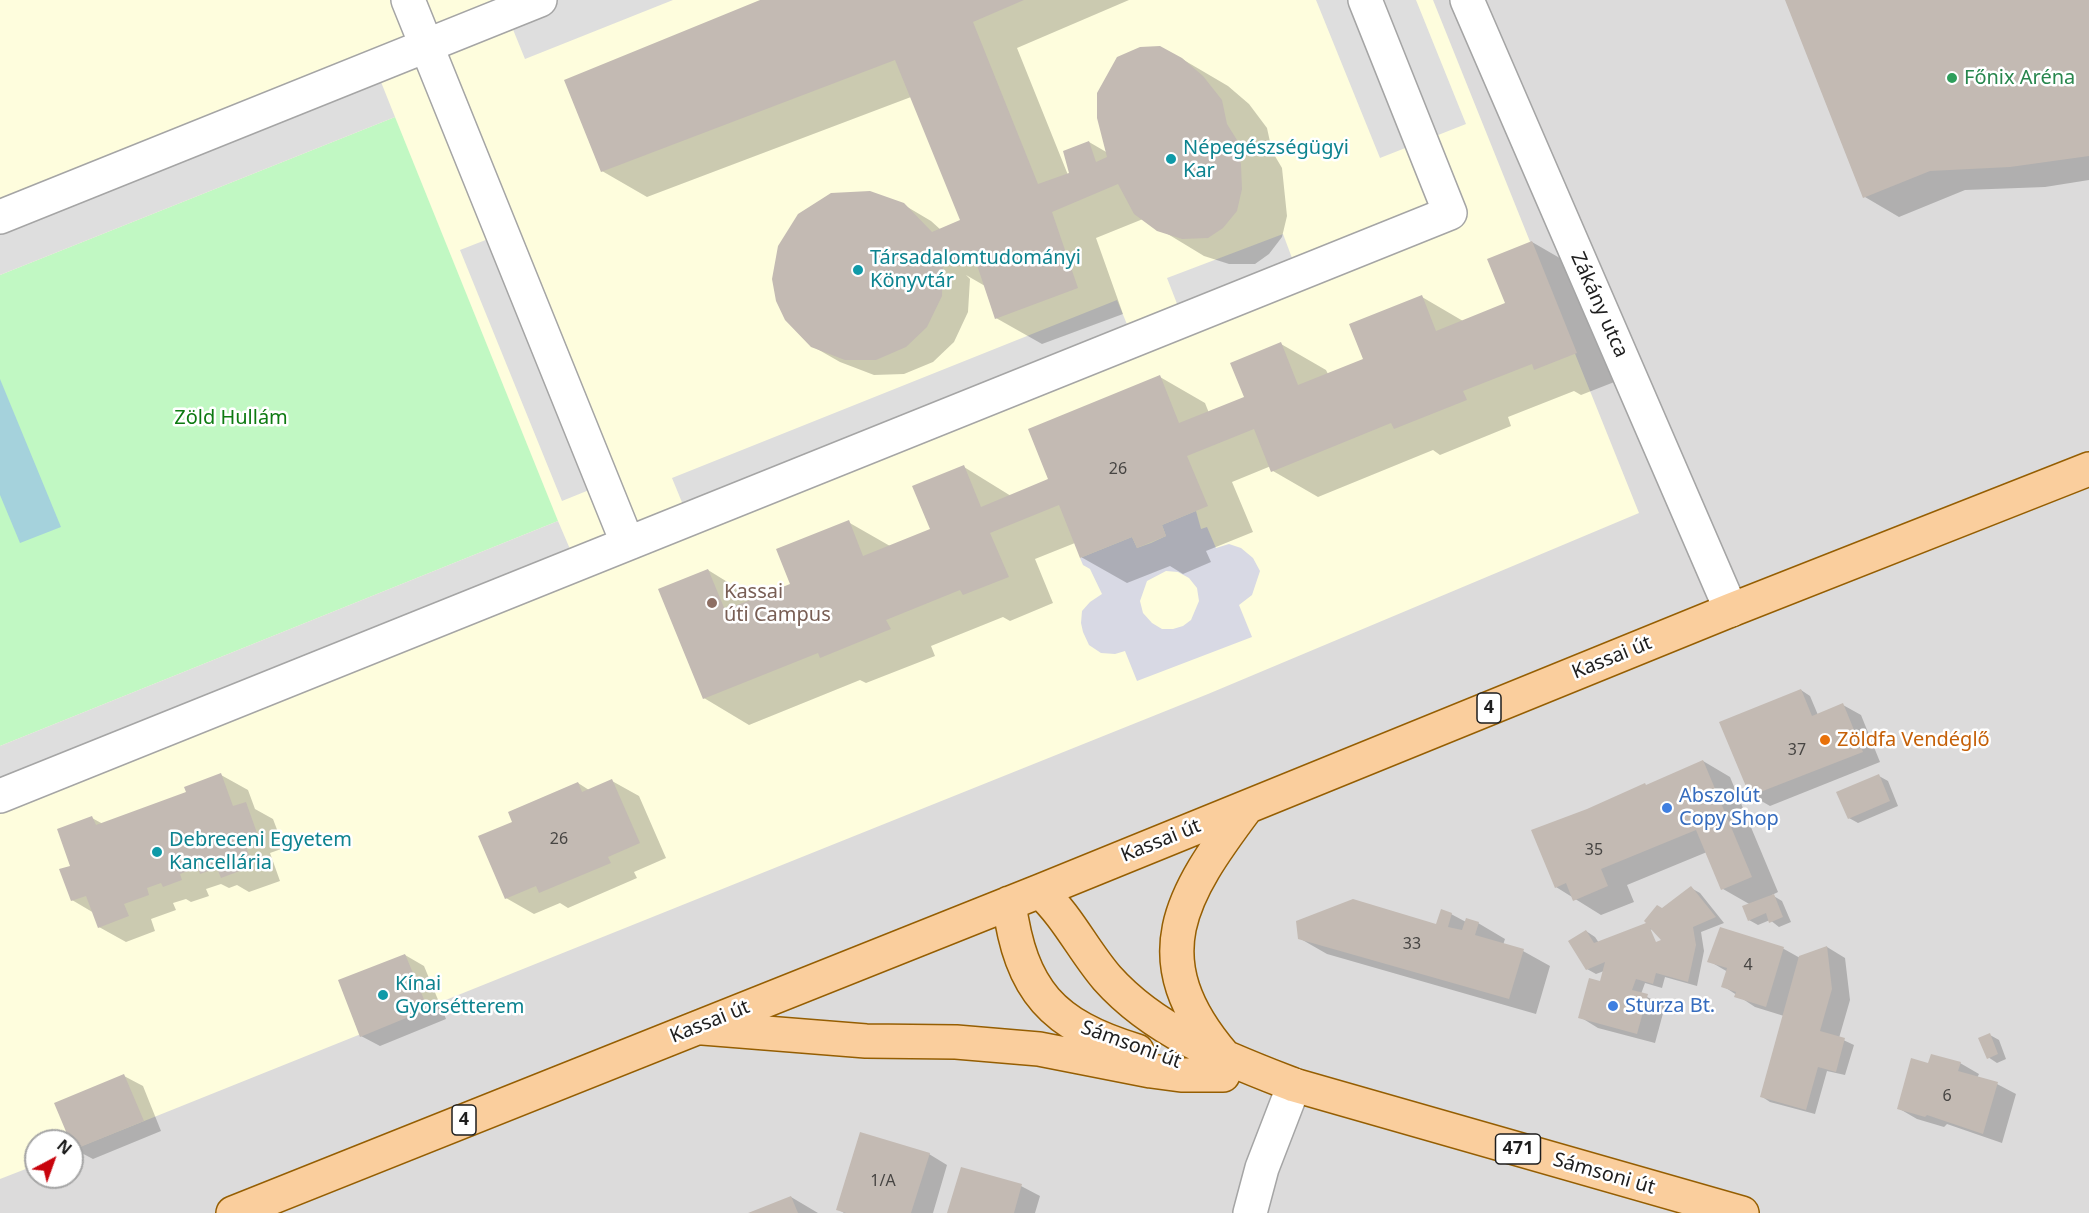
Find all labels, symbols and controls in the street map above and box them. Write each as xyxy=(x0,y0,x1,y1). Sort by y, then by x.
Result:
place label: Főnix Aréna xyxy=(1964,66,2075,90)
marker: Főnix Aréna xyxy=(1945,71,1959,85)
place label: Népegészségügyi Kar xyxy=(1183,136,1349,183)
marker: Népegészségügyi Kar xyxy=(1164,152,1178,166)
place label: Társadalomtudományi Könyvtár xyxy=(870,246,1081,293)
street label: Zákány utca xyxy=(1565,249,1633,361)
marker: Társadalomtudományi Könyvtár xyxy=(851,263,865,277)
park label: Zöld Hullám xyxy=(174,406,288,430)
house number: 26 xyxy=(1109,459,1127,479)
place label: Kassai úti Campus xyxy=(724,580,831,627)
marker: Kassai úti Campus xyxy=(705,596,719,610)
street label: Kassai út xyxy=(1569,631,1655,685)
road number: 4 xyxy=(1477,693,1501,723)
place label: Zöldfa Vendéglő xyxy=(1837,728,1990,752)
marker: Zöldfa Vendéglő xyxy=(1818,733,1832,747)
house number: 37 xyxy=(1788,740,1806,760)
place label: Abszolút Copy Shop xyxy=(1679,784,1779,831)
marker: Abszolút Copy Shop xyxy=(1660,801,1674,815)
street label: Kassai út xyxy=(1118,814,1204,868)
place label: Debreceni Egyetem Kancellária xyxy=(169,828,352,875)
house number: 26 xyxy=(550,829,568,849)
house number: 35 xyxy=(1585,840,1603,860)
marker: Debreceni Egyetem Kancellária xyxy=(150,845,164,859)
house number: 33 xyxy=(1403,934,1421,954)
house number: 4 xyxy=(1743,955,1753,975)
place label: Kínai Gyorsétterem xyxy=(395,972,525,1019)
marker: Kínai Gyorsétterem xyxy=(376,988,390,1002)
place label: Sturza Bt. xyxy=(1625,994,1715,1018)
street label: Kassai út xyxy=(667,995,753,1049)
marker: Sturza Bt. xyxy=(1606,999,1620,1013)
street label: Sámsoni út xyxy=(1078,1016,1184,1074)
house number: 6 xyxy=(1942,1086,1952,1106)
road number: 4 xyxy=(452,1105,476,1135)
north arrow xyxy=(24,1129,84,1189)
text: N xyxy=(52,1134,77,1159)
road number: 471 xyxy=(1496,1134,1540,1164)
street label: Sámsoni út xyxy=(1550,1148,1658,1200)
house number: 1/A xyxy=(870,1171,896,1191)

